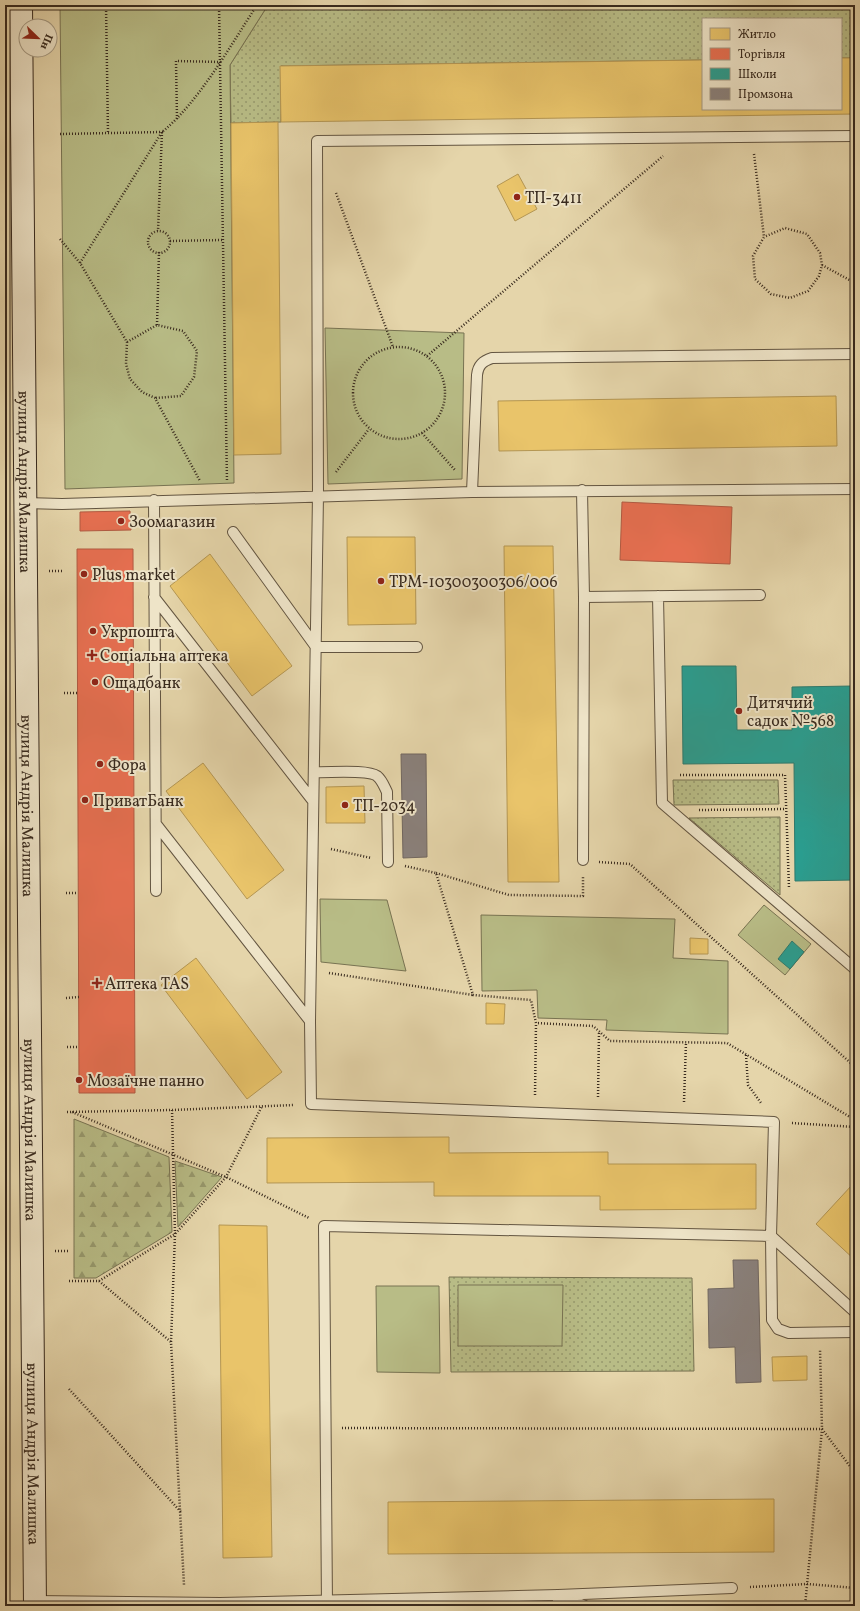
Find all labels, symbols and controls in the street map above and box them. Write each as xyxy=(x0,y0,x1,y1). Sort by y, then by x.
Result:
north arrow xyxy=(18,18,58,58)
legend xyxy=(702,18,842,110)
text: Житло xyxy=(738,27,776,43)
text: Пн xyxy=(36,31,56,51)
text: Торгівля xyxy=(738,47,785,63)
text: Школи xyxy=(738,67,777,83)
text: Промзона xyxy=(738,87,793,103)
place label: ТП-3411 xyxy=(525,188,582,210)
marker: ТП-3411 xyxy=(512,192,522,202)
street label: вулиця Андрія Малишка xyxy=(11,391,35,573)
place label: Зоомагазин xyxy=(129,512,215,534)
marker: Зоомагазин xyxy=(116,516,126,526)
place label: Plus market xyxy=(92,565,176,587)
marker: Plus market xyxy=(79,569,89,579)
place label: ТРМ-10300300306/006 xyxy=(389,572,557,594)
marker: ТРМ-10300300306/006 xyxy=(376,576,386,586)
place label: Укрпошта xyxy=(101,622,175,644)
marker: Укрпошта xyxy=(88,626,98,636)
place label: Соціальна аптека xyxy=(100,646,228,668)
marker: Соціальна аптека xyxy=(87,650,97,660)
place label: Ощадбанк xyxy=(103,673,181,695)
marker: Ощадбанк xyxy=(90,677,100,687)
place label: Дитячий садок №568 xyxy=(747,693,834,733)
marker: Дитячий садок №568 xyxy=(734,706,744,716)
street label: вулиця Андрія Малишка xyxy=(14,715,38,897)
place label: Фора xyxy=(108,755,147,777)
marker: Фора xyxy=(95,759,105,769)
place label: ПриватБанк xyxy=(93,791,184,813)
marker: ПриватБанк xyxy=(80,795,90,805)
place label: ТП-2034 xyxy=(353,796,415,818)
marker: ТП-2034 xyxy=(340,800,350,810)
place label: Аптека TAS xyxy=(105,974,189,996)
marker: Аптека TAS xyxy=(92,978,102,988)
street label: вулиця Андрія Малишка xyxy=(17,1039,41,1221)
place label: Мозаїчне панно xyxy=(87,1071,204,1093)
marker: Мозаїчне панно xyxy=(74,1075,84,1085)
street label: вулиця Андрія Малишка xyxy=(20,1363,43,1545)

